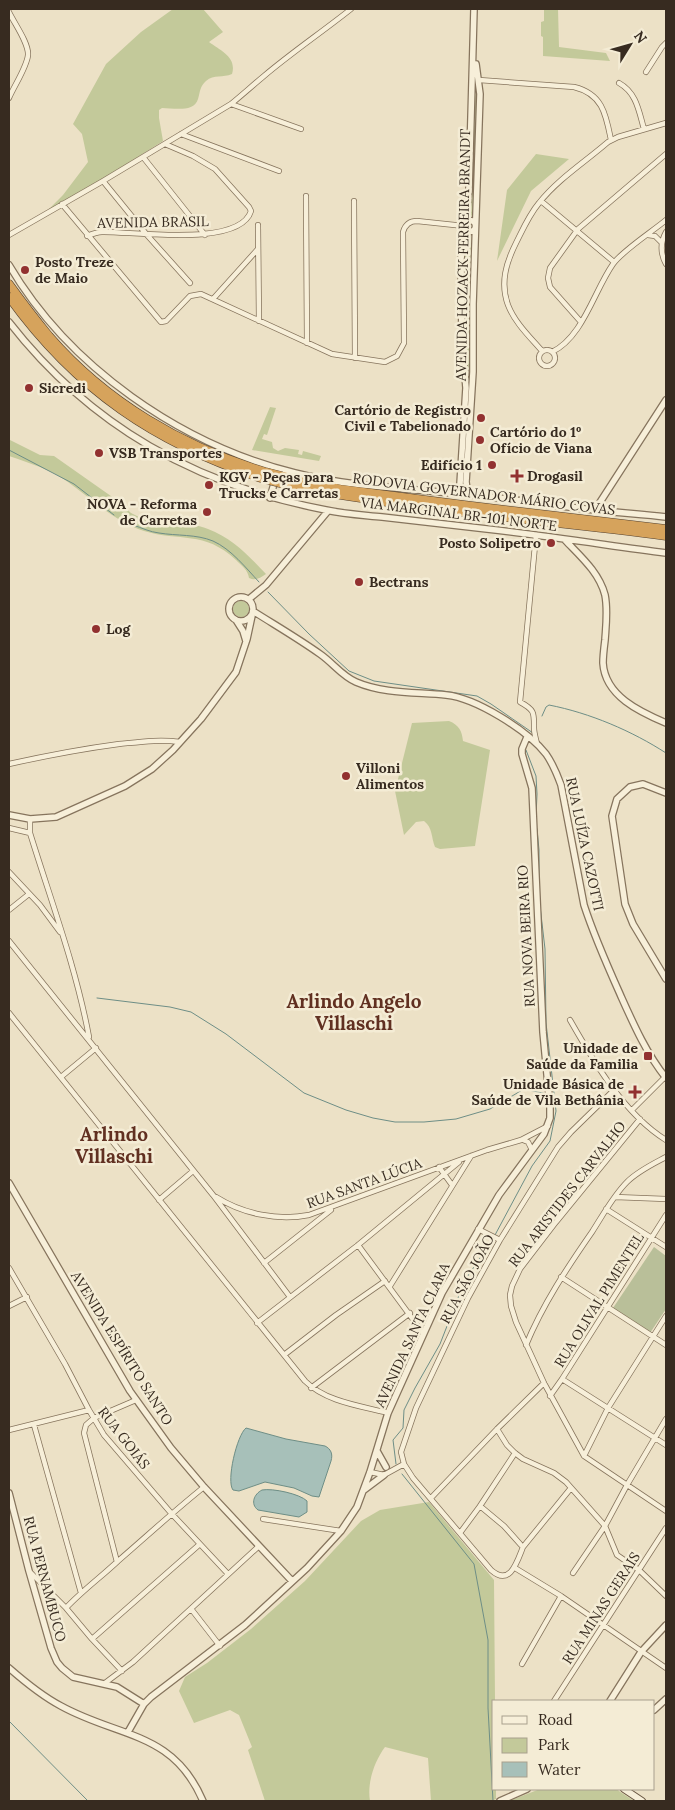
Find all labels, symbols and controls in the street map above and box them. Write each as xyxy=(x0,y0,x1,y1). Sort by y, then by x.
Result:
north arrow xyxy=(605,20,655,70)
text: N xyxy=(630,27,651,47)
street label: AVENIDA HOZACK FERREIRA BRANDT xyxy=(452,129,474,382)
street label: AVENIDA BRASIL xyxy=(96,212,209,232)
place label: Posto Treze de Maio xyxy=(35,253,114,287)
marker: Posto Treze de Maio xyxy=(19,264,31,276)
place label: Sicredi xyxy=(39,379,87,397)
marker: Sicredi xyxy=(23,382,35,394)
place label: Cartório de Registro Civil e Tabelionado xyxy=(334,401,471,435)
marker: Cartório de Registro Civil e Tabelionado xyxy=(475,412,487,424)
place label: Cartório do 1º Ofício de Viana xyxy=(490,423,593,457)
marker: Cartório do 1º Ofício de Viana xyxy=(474,434,486,446)
place label: VSB Transportes xyxy=(109,444,222,462)
marker: VSB Transportes xyxy=(93,447,105,459)
place label: Edifício 1 xyxy=(421,456,482,474)
marker: Edifício 1 xyxy=(486,459,498,471)
place label: Drogasil xyxy=(527,467,584,485)
place label: KGV - Peças para Trucks e Carretas xyxy=(219,468,339,502)
street label: RODOVIA GOVERNADOR MÁRIO COVAS xyxy=(352,469,616,519)
marker: Drogasil xyxy=(511,470,523,482)
marker: KGV - Peças para Trucks e Carretas xyxy=(203,479,215,491)
street label: VIA MARGINAL BR-101 NORTE xyxy=(359,493,558,535)
place label: NOVA - Reforma de Carretas xyxy=(87,495,198,529)
marker: NOVA - Reforma de Carretas xyxy=(201,506,213,518)
place label: Posto Solipetro xyxy=(439,534,541,552)
marker: Posto Solipetro xyxy=(545,537,557,549)
place label: Bectrans xyxy=(369,573,429,591)
marker: Bectrans xyxy=(353,576,365,588)
place label: Log xyxy=(106,620,131,638)
marker: Log xyxy=(90,623,102,635)
place label: Villoni Alimentos xyxy=(356,759,424,793)
marker: Villoni Alimentos xyxy=(340,770,352,782)
street label: RUA LUÍZA CAZOTTI xyxy=(562,776,608,912)
street label: RUA NOVA BEIRA RIO xyxy=(513,865,539,1007)
district label: Arlindo Angelo Villaschi xyxy=(287,989,422,1035)
place label: Unidade de Saúde da Familia xyxy=(526,1039,639,1073)
marker: Unidade de Saúde da Familia xyxy=(642,1050,654,1062)
place label: Unidade Básica de Saúde de Vila Bethânia xyxy=(472,1075,625,1109)
marker: Unidade Básica de Saúde de Vila Bethânia xyxy=(628,1085,642,1099)
street label: RUA ARISTIDES CARVALHO xyxy=(504,1117,630,1271)
district label: Arlindo Villaschi xyxy=(75,1122,153,1168)
street label: RUA SANTA LÚCIA xyxy=(304,1154,424,1212)
street label: RUA OLIVAL PIMENTEL xyxy=(550,1229,648,1371)
street label: RUA SÃO JOÃO xyxy=(436,1231,498,1327)
street label: AVENIDA SANTA CLARA xyxy=(370,1260,454,1411)
street label: AVENIDA ESPÍRITO SANTO xyxy=(67,1267,177,1428)
street label: RUA GOIÁS xyxy=(94,1403,154,1473)
street label: RUA PERNAMBUCO xyxy=(20,1514,70,1644)
street label: RUA MINAS GERAIS xyxy=(558,1548,644,1667)
legend xyxy=(492,1700,655,1790)
text: Road xyxy=(538,1710,573,1729)
text: Park xyxy=(538,1735,569,1754)
text: Water xyxy=(538,1760,581,1779)

